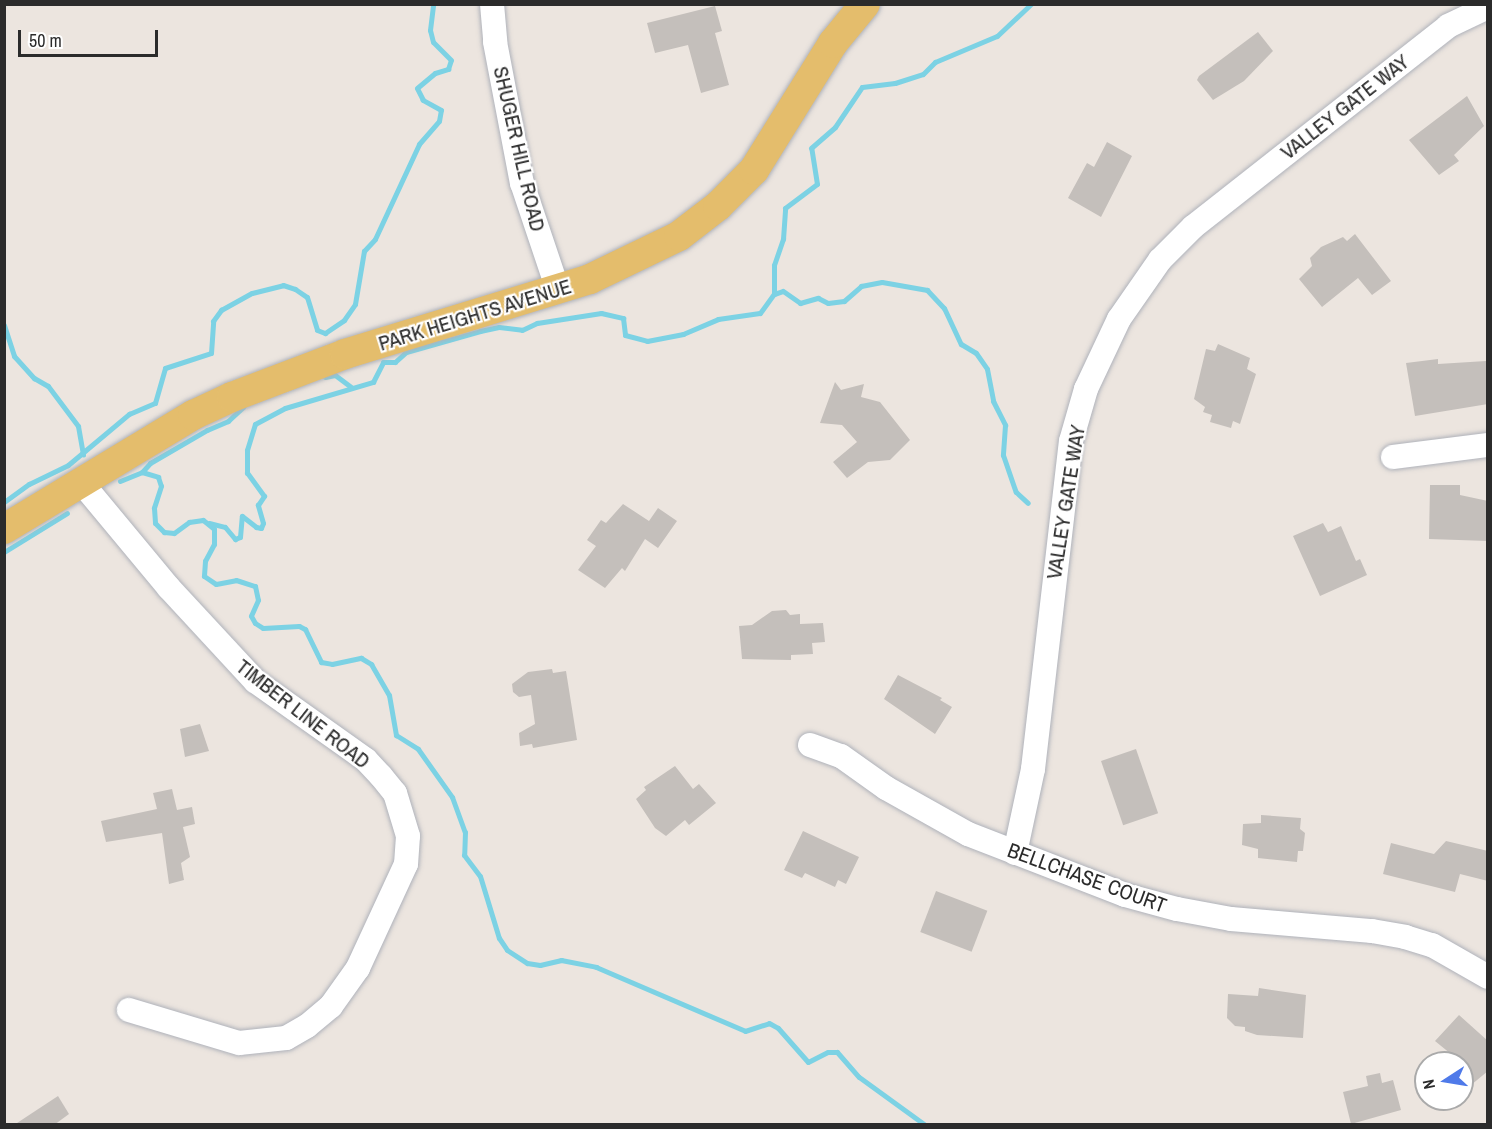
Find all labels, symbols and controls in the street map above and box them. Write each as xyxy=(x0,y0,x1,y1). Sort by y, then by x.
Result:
scale bar xyxy=(21,18,160,56)
text: 50 m xyxy=(29,28,62,53)
street label: VALLEY GATE WAY xyxy=(1276,49,1414,165)
street label: SHUGER HILL ROAD xyxy=(488,64,550,234)
street label: PARK HEIGHTS AVENUE xyxy=(375,274,575,356)
street label: VALLEY GATE WAY xyxy=(1041,423,1091,581)
street label: TIMBER LINE ROAD xyxy=(231,654,375,774)
street label: BELLCHASE COURT xyxy=(1004,838,1170,918)
north arrow xyxy=(1414,1051,1474,1111)
text: N xyxy=(1417,1077,1440,1091)

